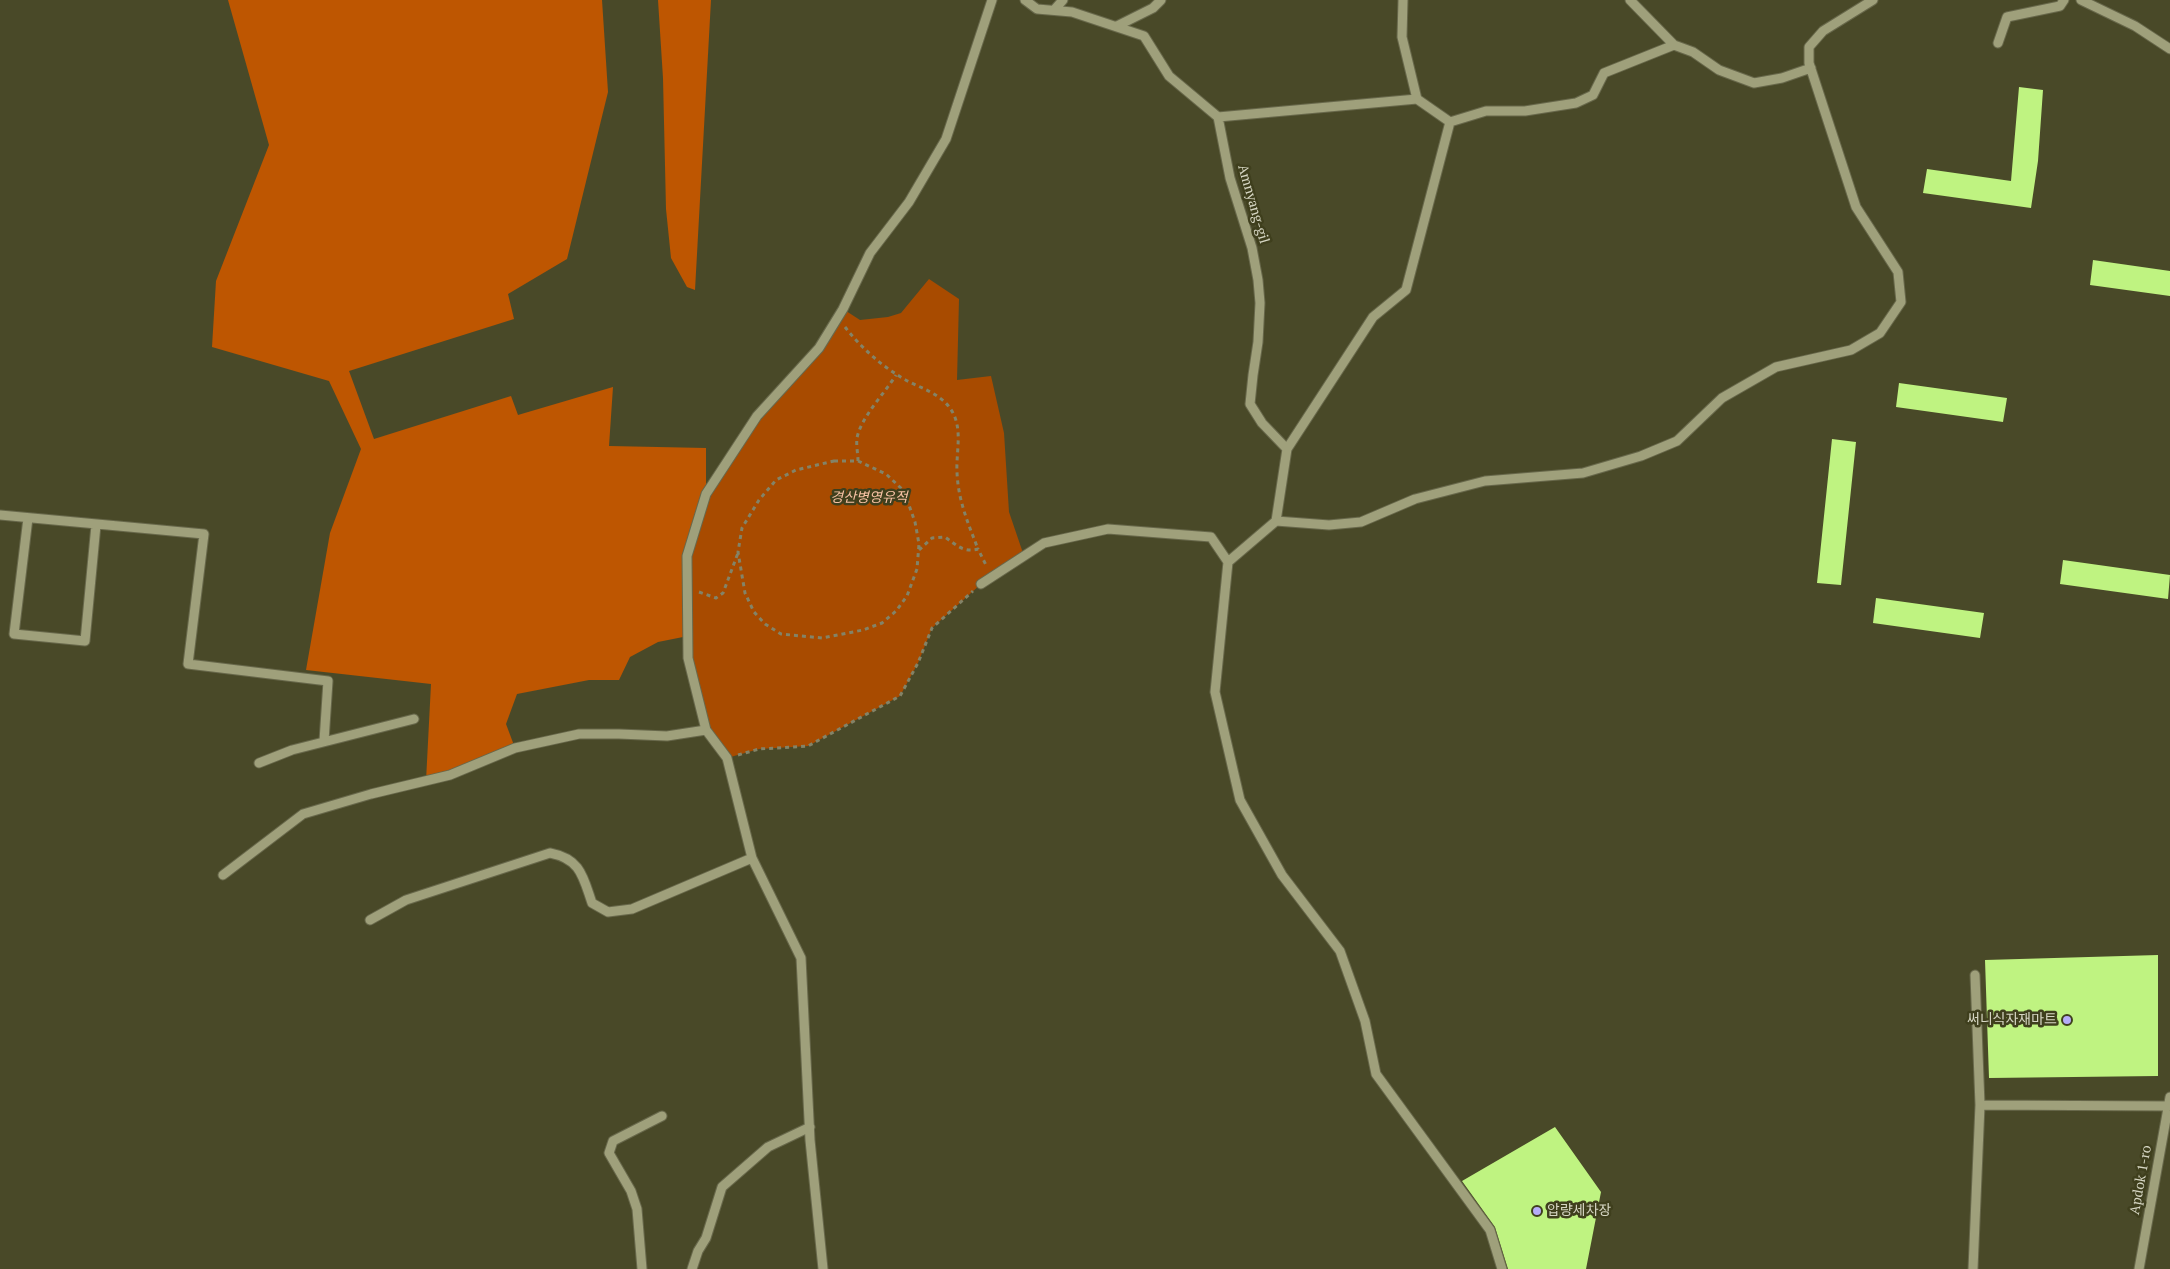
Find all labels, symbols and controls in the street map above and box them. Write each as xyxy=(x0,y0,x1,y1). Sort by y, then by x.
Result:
street label: Amnyang-gil xyxy=(1234,163,1272,245)
park label: 경산병영유적 xyxy=(830,490,908,506)
place label: 써니식자재마트 xyxy=(1967,1012,2057,1028)
marker: 써니식자재마트 xyxy=(2061,1014,2073,1026)
street label: Apdok 1-ro xyxy=(2127,1144,2155,1216)
place label: 압량세차장 xyxy=(1547,1203,1611,1219)
marker: 압량세차장 xyxy=(1531,1205,1543,1217)

